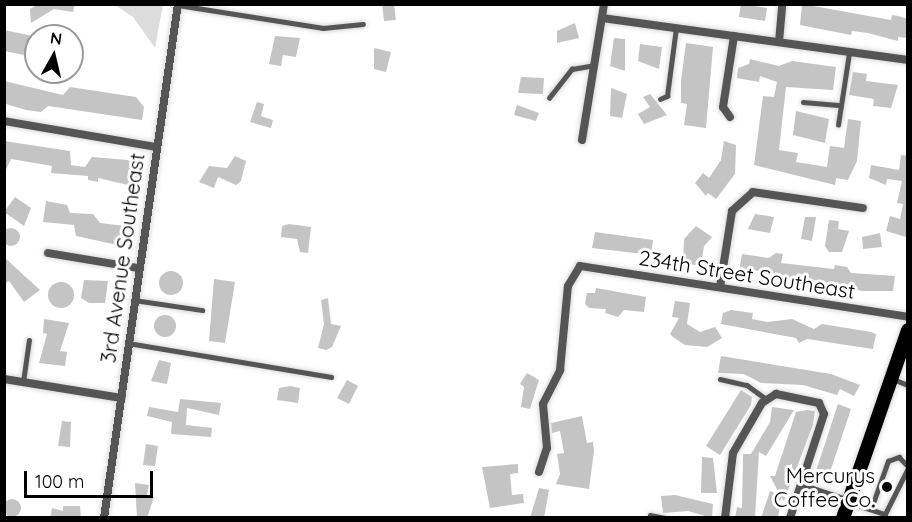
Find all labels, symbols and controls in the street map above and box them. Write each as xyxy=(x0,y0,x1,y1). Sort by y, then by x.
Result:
north arrow xyxy=(24,24,84,84)
text: N xyxy=(49,27,63,49)
street label: 3rd Avenue Southeast xyxy=(95,151,149,365)
street label: 234th Street Southeast xyxy=(637,244,857,304)
scale bar xyxy=(27,459,156,497)
place label: Mercurys Coffee Co. xyxy=(774,462,875,512)
text: 100 m xyxy=(35,470,84,493)
marker: Mercurys Coffee Co. xyxy=(880,480,894,494)

